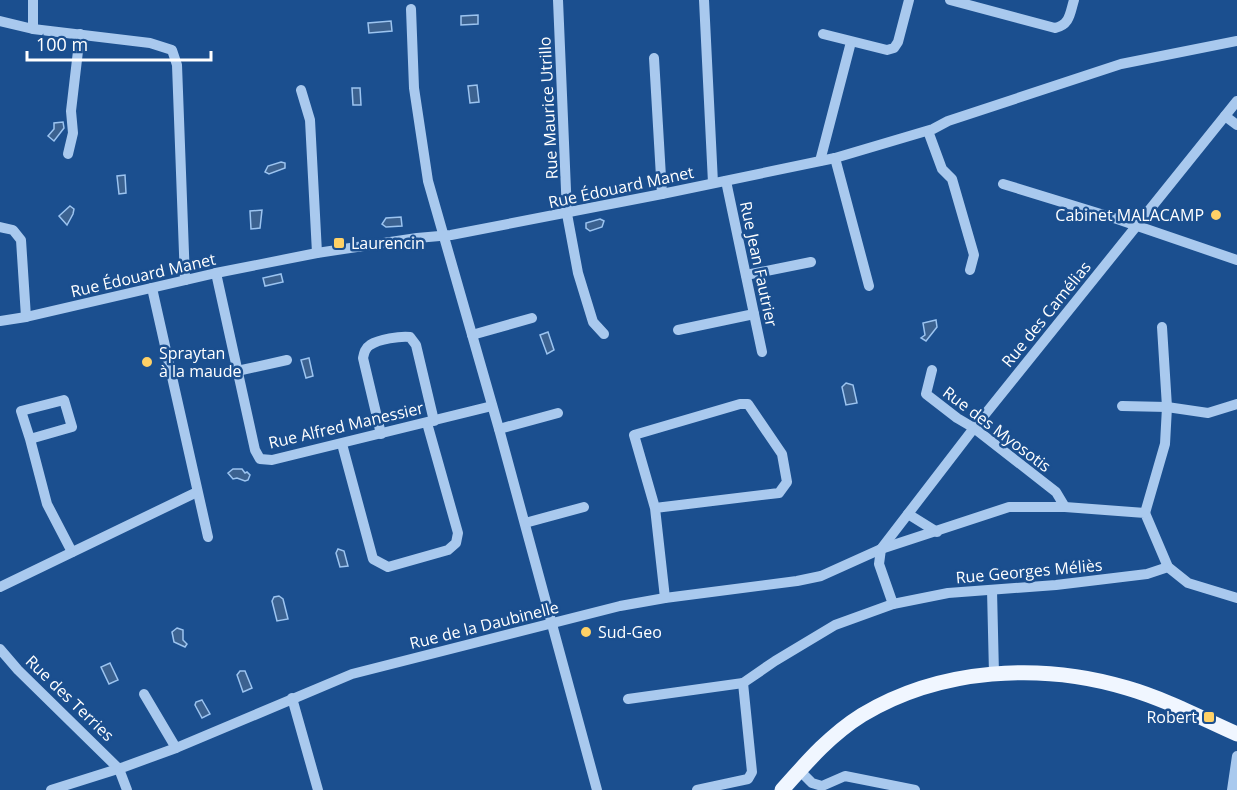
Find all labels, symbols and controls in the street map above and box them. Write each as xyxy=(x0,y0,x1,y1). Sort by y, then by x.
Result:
scale bar xyxy=(27,24,212,62)
text: 100 m xyxy=(36,32,88,56)
street label: Rue Maurice Utrillo xyxy=(533,36,563,180)
street label: Rue Édouard Manet xyxy=(546,161,696,213)
street label: Rue Jean Fautrier xyxy=(735,199,783,329)
place label: Cabinet MALACAMP xyxy=(1055,204,1204,226)
marker: Cabinet MALACAMP xyxy=(1209,208,1223,222)
place label: Laurencin xyxy=(351,232,425,254)
marker: Laurencin xyxy=(332,236,346,250)
street label: Rue Édouard Manet xyxy=(68,248,218,302)
street label: Rue des Camélias xyxy=(996,256,1096,372)
place label: Spraytan à la maude xyxy=(159,342,241,382)
marker: Spraytan à la maude xyxy=(140,355,154,369)
street label: Rue des Myosotis xyxy=(938,381,1056,477)
street label: Rue Alfred Manessier xyxy=(266,396,426,454)
street label: Rue Georges Méliès xyxy=(955,554,1103,588)
street label: Rue de la Daubinelle xyxy=(407,596,561,654)
place label: Sud-Geo xyxy=(598,621,662,643)
marker: Sud-Geo xyxy=(579,625,593,639)
street label: Rue des Terries xyxy=(21,650,119,746)
place label: Robert xyxy=(1146,706,1197,728)
marker: Robert xyxy=(1202,710,1216,724)

